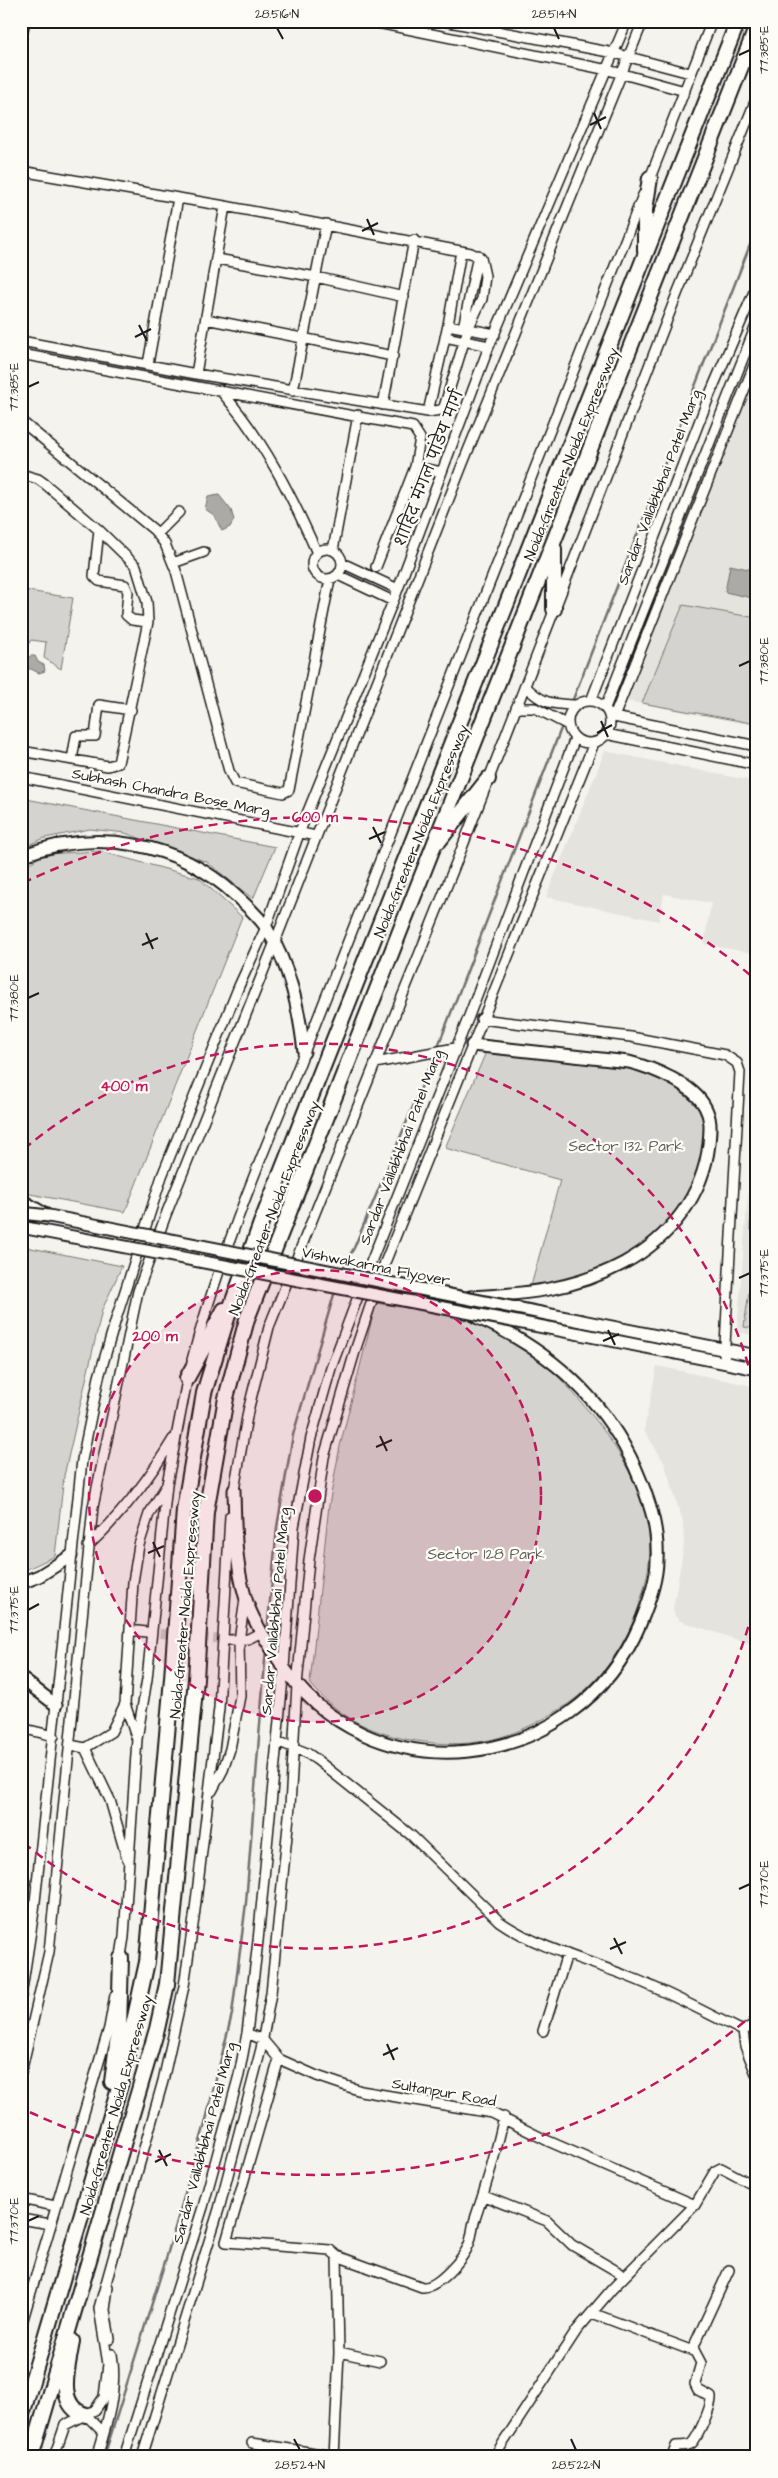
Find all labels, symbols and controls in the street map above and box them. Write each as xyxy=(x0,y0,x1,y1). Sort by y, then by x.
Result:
text: 28.516°N xyxy=(255,6,299,23)
text: 28.514°N xyxy=(532,6,577,23)
text: 77.385°E xyxy=(756,26,773,74)
street label: Noida-Greater Noida Expressway xyxy=(519,344,625,564)
text: 77.385°E xyxy=(6,363,23,411)
street label: शाहिद मंगल पांडेय मार्ग xyxy=(386,385,469,549)
street label: Sardar Vallabhbhai Patel Marg xyxy=(612,386,708,588)
text: 77.380°E xyxy=(756,637,773,685)
street label: Noida-Greater Noida Expressway xyxy=(369,721,475,941)
street label: Subhash Chandra Bose Marg xyxy=(70,763,272,823)
text: 600 m xyxy=(292,807,338,828)
text: 77.380°E xyxy=(6,974,23,1022)
street label: Sardar Vallabhbhai Patel Marg xyxy=(354,1046,450,1248)
text: 400 m xyxy=(101,1076,148,1097)
street label: Noida-Greater Noida Expressway xyxy=(224,1098,326,1319)
park label: Sector 132 Park xyxy=(569,1136,683,1157)
street label: Vishwakarma Flyover xyxy=(300,1242,452,1292)
text: 77.375°E xyxy=(756,1249,773,1297)
text: 200 m xyxy=(131,1326,178,1347)
centre of rings xyxy=(306,1487,324,1505)
street label: Noida-Greater Noida Expressway xyxy=(165,1490,207,1720)
street label: Sardar Vallabhbhai Patel Marg xyxy=(256,1506,296,1716)
park label: Sector 128 Park xyxy=(428,1544,544,1565)
text: 77.375°E xyxy=(6,1586,23,1634)
text: 77.370°E xyxy=(756,1860,773,1908)
street label: Noida-Greater Noida Expressway xyxy=(75,1993,159,2218)
street label: Sardar Vallabhbhai Patel Marg xyxy=(167,2040,243,2247)
street label: Sultanpur Road xyxy=(390,2073,498,2112)
text: 77.370°E xyxy=(6,2197,23,2245)
text: 28.524°N xyxy=(275,2457,325,2474)
text: 28.522°N xyxy=(552,2457,601,2474)

